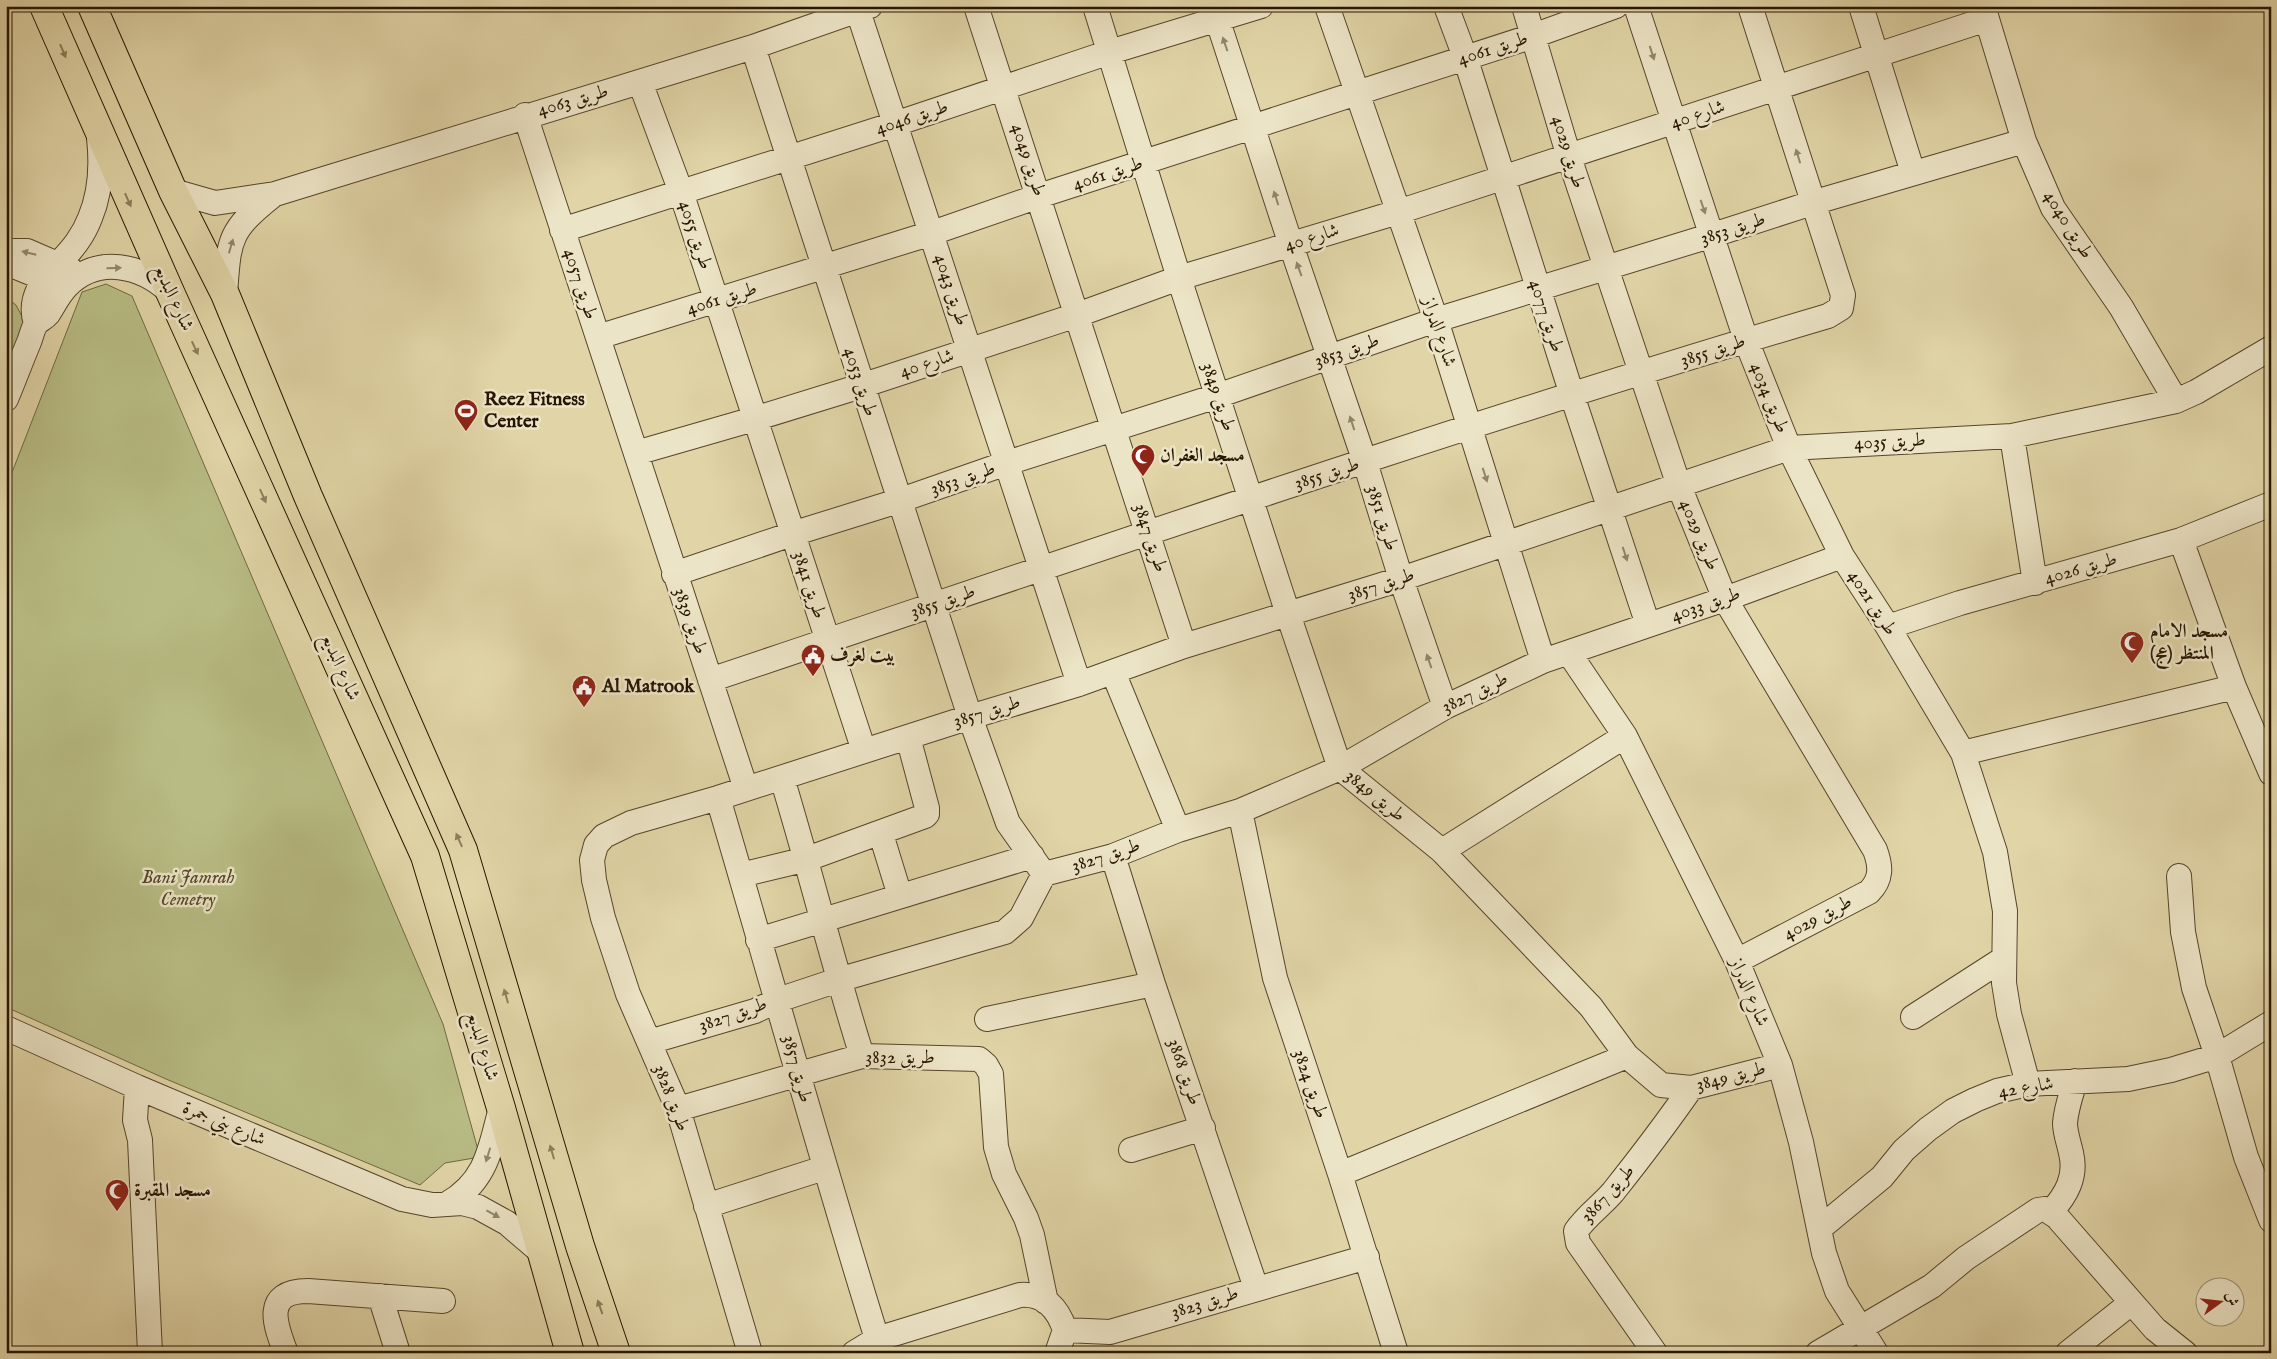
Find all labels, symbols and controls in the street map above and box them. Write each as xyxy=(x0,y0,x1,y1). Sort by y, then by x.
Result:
street label: طريق 4061 xyxy=(1455,26,1531,72)
one-way arrow xyxy=(1221,36,1229,51)
one-way arrow xyxy=(59,44,67,58)
one-way arrow xyxy=(1648,45,1656,60)
street label: طريق 4063 xyxy=(535,79,611,123)
street label: طريق 4046 xyxy=(873,95,951,141)
street label: شارع 40 xyxy=(1668,95,1729,137)
street label: طريق 4029 xyxy=(1546,113,1590,191)
street label: طريق 4049 xyxy=(1005,121,1051,199)
one-way arrow xyxy=(1793,149,1801,164)
street label: طريق 4061 xyxy=(1070,151,1146,197)
street label: طريق 4040 xyxy=(2038,186,2098,264)
one-way arrow xyxy=(1272,191,1279,206)
one-way arrow xyxy=(125,193,133,207)
street label: طريق 4055 xyxy=(673,197,717,273)
one-way arrow xyxy=(1700,199,1707,214)
street label: طريق 3853 xyxy=(1697,207,1769,251)
street label: شارع 40 xyxy=(1282,218,1343,260)
one-way arrow xyxy=(227,239,235,254)
street label: طريق 4057 xyxy=(557,245,603,323)
one-way arrow xyxy=(21,248,36,256)
street label: طريق 4043 xyxy=(928,251,974,329)
street label: شارع البديع xyxy=(143,261,199,337)
one-way arrow xyxy=(1295,261,1303,276)
one-way arrow xyxy=(106,263,122,271)
street label: طريق 4077 xyxy=(1523,276,1569,356)
street label: طريق 4061 xyxy=(684,277,760,321)
street label: شارع الدراز xyxy=(1414,292,1462,371)
street label: طريق 3853 xyxy=(1311,329,1383,373)
street label: طريق 3855 xyxy=(1677,329,1749,373)
one-way arrow xyxy=(192,341,200,355)
street label: طريق 4053 xyxy=(838,344,882,420)
street label: شارع 40 xyxy=(897,344,958,386)
street label: طريق 3849 xyxy=(1196,359,1240,435)
street label: طريق 4034 xyxy=(1744,359,1794,437)
place label: Reez Fitness Center xyxy=(484,388,585,434)
sports icon: Reez Fitness Center xyxy=(453,398,479,432)
one-way arrow xyxy=(1348,415,1356,430)
street label: طريق 4035 xyxy=(1854,428,1926,456)
mosque icon: مسجد الغفران xyxy=(1130,443,1156,477)
place label: مسجد الغفران xyxy=(1160,444,1245,468)
street label: طريق 3855 xyxy=(1291,452,1363,496)
street label: طريق 3853 xyxy=(927,457,999,501)
one-way arrow xyxy=(1481,467,1489,482)
street label: طريق 3851 xyxy=(1361,482,1403,554)
one-way arrow xyxy=(259,488,267,503)
street label: طريق 4029 xyxy=(1673,496,1725,574)
street label: طريق 3847 xyxy=(1128,500,1172,576)
one-way arrow xyxy=(1622,547,1630,562)
street label: طريق 4026 xyxy=(2042,547,2120,591)
street label: طريق 3841 xyxy=(787,548,831,622)
street label: طريق 3857 xyxy=(1344,563,1418,607)
street label: طريق 4021 xyxy=(1842,566,1902,640)
street label: طريق 3855 xyxy=(907,580,979,624)
street label: طريق 4033 xyxy=(1668,582,1744,628)
street label: طريق 3839 xyxy=(667,585,713,657)
place label: مسجد الامام المنتظر (عج) xyxy=(2150,620,2228,669)
street label: شارع البديع xyxy=(311,630,365,706)
mosque icon: مسجد الامام المنتظر (عج) xyxy=(2119,630,2145,664)
public building icon: بيت لغرف xyxy=(800,643,826,677)
place label: بيت لغرف xyxy=(830,644,895,668)
one-way arrow xyxy=(1425,653,1432,668)
street label: طريق 3827 xyxy=(1438,667,1512,719)
public building icon: Al Matrook xyxy=(571,674,597,708)
place label: Al Matrook xyxy=(601,675,695,699)
street label: طريق 3857 xyxy=(950,690,1024,734)
street label: طريق 3849 xyxy=(1340,764,1410,828)
one-way arrow xyxy=(454,833,462,847)
street label: طريق 3827 xyxy=(1069,834,1143,878)
park label: Bani Jamrah Cemetry xyxy=(141,866,235,912)
street label: طريق 4029 xyxy=(1779,890,1857,946)
street label: شارع الدراز xyxy=(1721,952,1774,1031)
one-way arrow xyxy=(501,988,509,1003)
street label: طريق 3827 xyxy=(696,992,770,1038)
street label: شارع البديع xyxy=(456,1008,504,1085)
street label: طريق 3857 xyxy=(776,1032,818,1106)
street label: طريق 3868 xyxy=(1161,1036,1207,1108)
street label: طريق 3832 xyxy=(865,1046,935,1070)
street label: طريق 3824 xyxy=(1287,1046,1333,1122)
street label: طريق 3849 xyxy=(1694,1057,1768,1097)
street label: طريق 3828 xyxy=(647,1061,695,1135)
street label: شارع 42 xyxy=(1997,1072,2056,1106)
street label: شارع بني جمرة xyxy=(177,1096,269,1156)
one-way arrow xyxy=(547,1144,555,1159)
one-way arrow xyxy=(484,1148,492,1163)
street label: طريق 3867 xyxy=(1576,1160,1640,1228)
mosque icon: مسجد المقبرة xyxy=(104,1178,130,1212)
place label: مسجد المقبرة xyxy=(134,1179,211,1203)
one-way arrow xyxy=(486,1210,501,1218)
north arrow xyxy=(2194,1276,2244,1326)
street label: طريق 3823 xyxy=(1168,1281,1242,1325)
text: ش xyxy=(2221,1290,2242,1308)
one-way arrow xyxy=(596,1299,603,1314)

